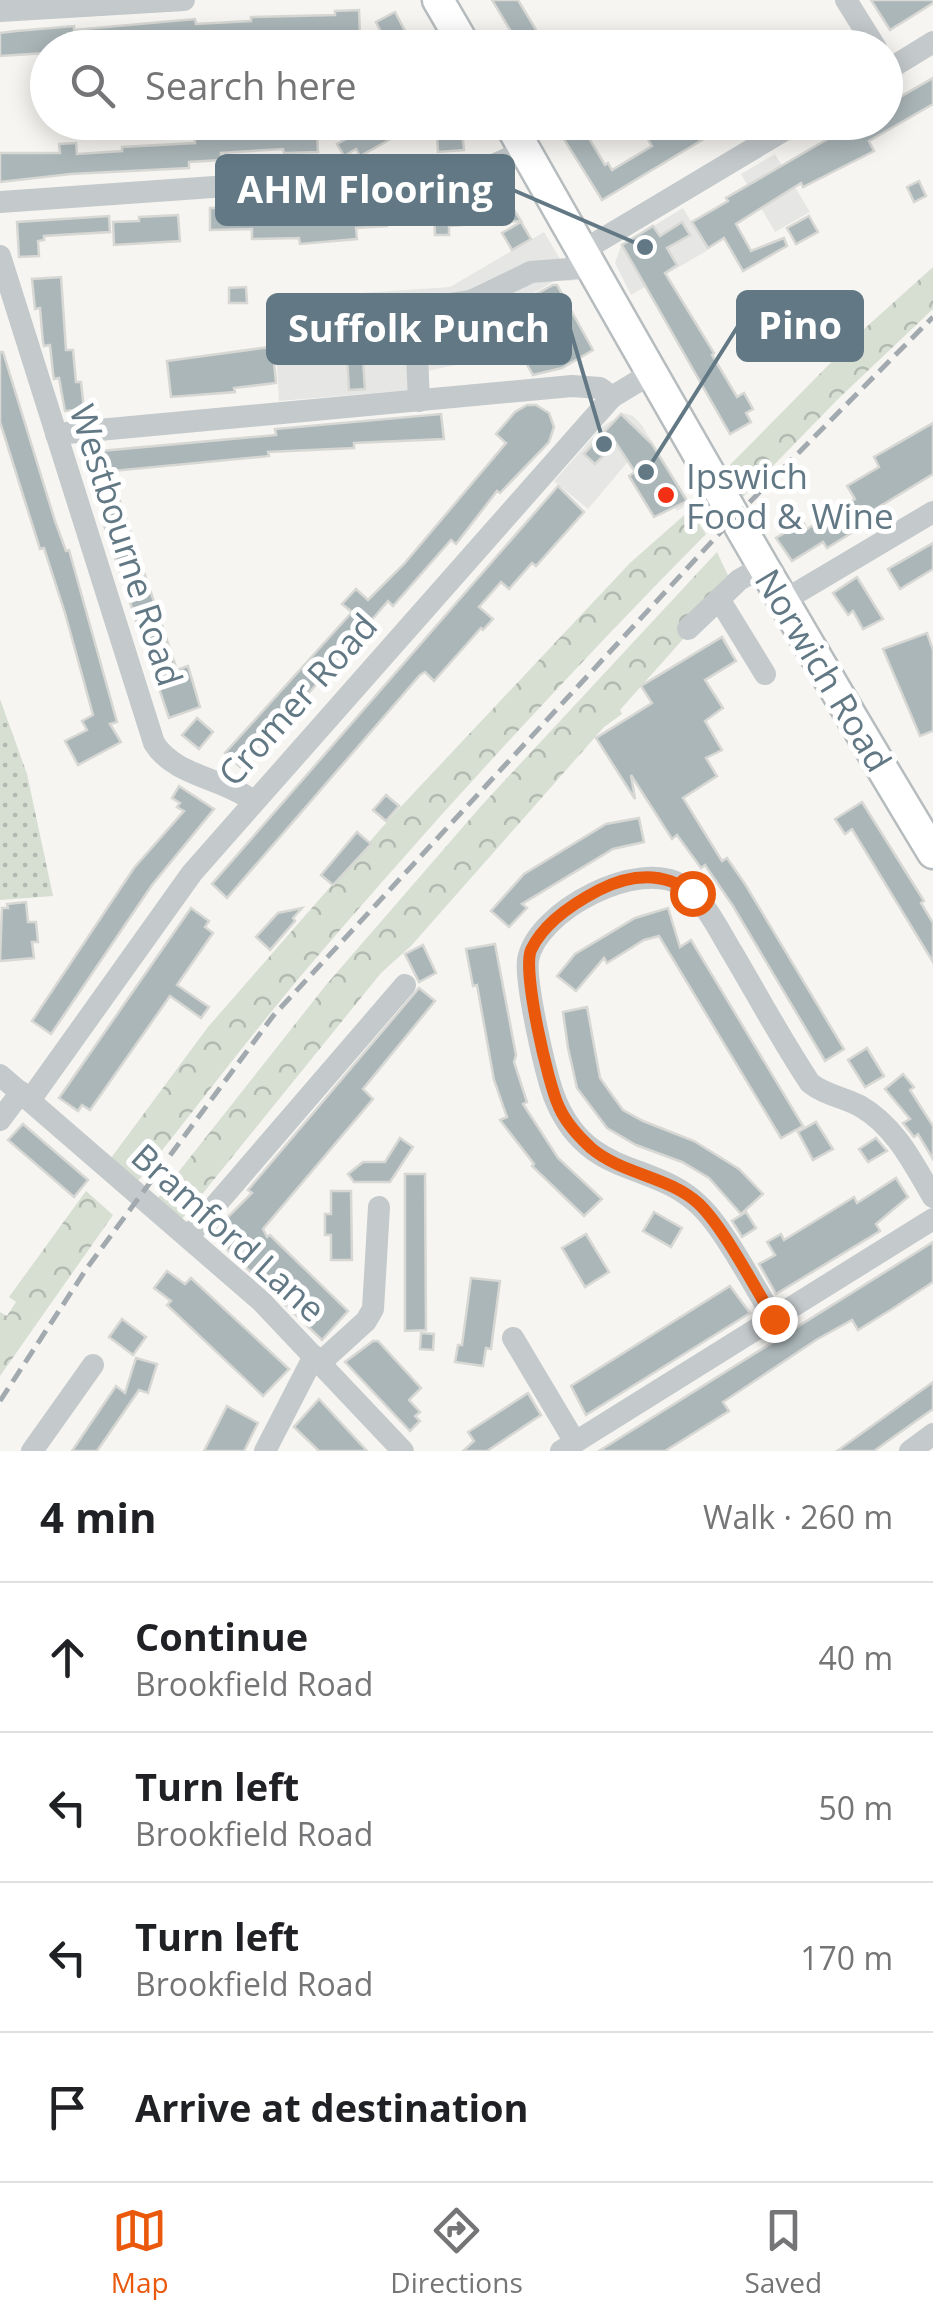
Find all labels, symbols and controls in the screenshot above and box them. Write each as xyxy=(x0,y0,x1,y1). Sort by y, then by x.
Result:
search box xyxy=(30,30,903,140)
icon: search xyxy=(65,58,120,113)
text: Search here xyxy=(145,59,357,111)
callout: AHM Flooring xyxy=(217,156,513,224)
text: AHM Flooring xyxy=(237,162,493,214)
callout: Pino xyxy=(738,292,862,360)
callout: Suffolk Punch xyxy=(268,295,570,363)
text: Pino xyxy=(758,298,842,350)
text: Suffolk Punch xyxy=(288,301,550,353)
street label: Westbourne Road xyxy=(59,398,195,692)
place label: Ipswich Food & Wine xyxy=(686,452,894,539)
marker: Ipswich Food & Wine xyxy=(655,484,677,506)
street label: Norwich Road xyxy=(745,560,903,780)
street label: Cromer Road xyxy=(207,603,387,795)
route start xyxy=(670,871,716,917)
street label: Bramford Lane xyxy=(122,1132,336,1332)
route end xyxy=(752,1297,798,1343)
text: 4 min xyxy=(40,1488,157,1545)
text: Walk · 260 m xyxy=(703,1495,893,1538)
text: Continue xyxy=(135,1610,308,1662)
icon: ahead xyxy=(40,1630,95,1685)
text: 40 m xyxy=(818,1636,893,1679)
text: Brookfield Road xyxy=(135,1662,373,1705)
text: Turn left xyxy=(135,1760,299,1812)
icon: left xyxy=(40,1780,95,1835)
text: 50 m xyxy=(818,1786,893,1829)
text: Brookfield Road xyxy=(135,1812,373,1855)
text: Turn left xyxy=(135,1910,299,1962)
icon: left xyxy=(40,1930,95,1985)
text: 170 m xyxy=(800,1936,893,1979)
text: Brookfield Road xyxy=(135,1962,373,2005)
icon: arrive xyxy=(40,2080,95,2135)
text: Arrive at destination xyxy=(135,2081,529,2133)
tab: Map xyxy=(111,2203,169,2301)
tab: Directions xyxy=(390,2203,523,2301)
tab: Saved xyxy=(744,2203,822,2301)

